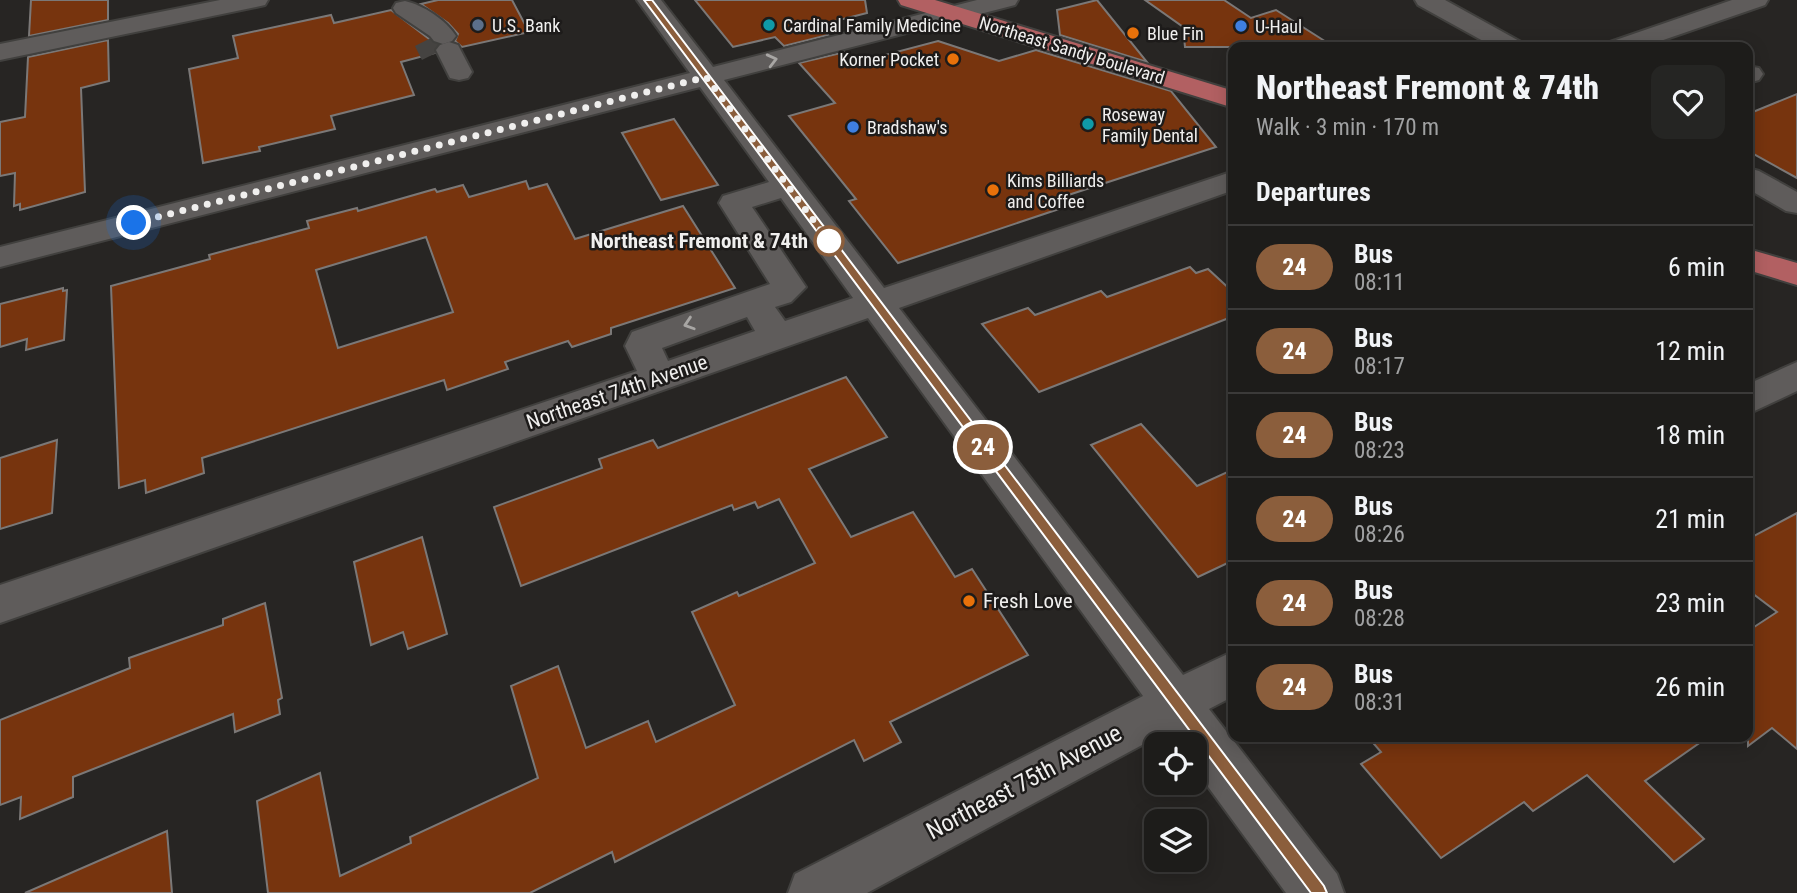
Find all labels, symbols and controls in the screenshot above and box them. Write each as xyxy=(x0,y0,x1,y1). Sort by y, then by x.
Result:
street label: Northeast Sandy Boulevard xyxy=(977,12,1167,88)
place label: U.S. Bank xyxy=(492,15,560,36)
place label: Cardinal Family Medicine xyxy=(783,15,961,36)
place label: U-Haul xyxy=(1255,16,1302,37)
marker: U.S. Bank xyxy=(470,17,486,33)
marker: Cardinal Family Medicine xyxy=(761,17,777,33)
marker: U-Haul xyxy=(1233,18,1249,34)
place label: Blue Fin xyxy=(1147,23,1204,44)
marker: Blue Fin xyxy=(1125,25,1141,41)
place label: Korner Pocket xyxy=(839,49,939,70)
marker: Korner Pocket xyxy=(945,51,961,67)
one-way arrow xyxy=(766,54,778,68)
button: heart xyxy=(1651,65,1725,139)
text: Northeast Fremont & 74th xyxy=(1256,68,1599,107)
place label: Roseway Family Dental xyxy=(1102,104,1198,146)
text: Walk · 3 min · 170 m xyxy=(1256,114,1439,141)
marker: Roseway Family Dental xyxy=(1080,116,1096,132)
place label: Bradshaw's xyxy=(867,117,947,138)
marker: Bradshaw's xyxy=(845,119,861,135)
place label: Kims Billiards and Coffee xyxy=(1007,170,1104,212)
text: Departures xyxy=(1256,177,1371,207)
marker: Kims Billiards and Coffee xyxy=(985,182,1001,198)
your location xyxy=(116,205,151,240)
marker: Northeast Fremont & 74th xyxy=(814,226,844,256)
place label: Northeast Fremont & 74th xyxy=(591,229,808,253)
text: Bus xyxy=(1354,239,1393,269)
text: 6 min xyxy=(1668,252,1725,282)
text: 24 xyxy=(1282,253,1307,281)
text: 08:11 xyxy=(1354,269,1405,296)
one-way arrow xyxy=(684,315,696,330)
text: Bus xyxy=(1354,323,1393,353)
text: 12 min xyxy=(1655,336,1725,366)
text: 24 xyxy=(1282,337,1307,365)
street label: Northeast 74th Avenue xyxy=(523,350,711,434)
text: 08:17 xyxy=(1354,353,1405,380)
text: Bus xyxy=(1354,407,1393,437)
text: 18 min xyxy=(1655,420,1725,450)
text: 24 xyxy=(1282,421,1307,449)
line badge: 24 xyxy=(951,424,1014,470)
text: 24 xyxy=(971,433,995,461)
text: 08:23 xyxy=(1354,437,1405,464)
text: Bus xyxy=(1354,491,1393,521)
text: 21 min xyxy=(1655,504,1725,534)
text: 24 xyxy=(1282,505,1307,533)
text: 08:26 xyxy=(1354,521,1405,548)
text: Bus xyxy=(1354,575,1393,605)
text: 23 min xyxy=(1655,588,1725,618)
place label: Fresh Love xyxy=(983,589,1073,613)
text: 24 xyxy=(1282,589,1307,617)
marker: Fresh Love xyxy=(961,593,977,609)
text: 08:28 xyxy=(1354,605,1405,632)
text: Bus xyxy=(1354,659,1393,689)
text: 26 min xyxy=(1655,672,1725,702)
text: 24 xyxy=(1282,673,1307,701)
text: 08:31 xyxy=(1354,689,1405,716)
street label: Northeast 75th Avenue xyxy=(922,719,1126,845)
map controls xyxy=(1144,732,1207,872)
button: locate xyxy=(1144,732,1207,795)
button: layers xyxy=(1144,809,1207,872)

